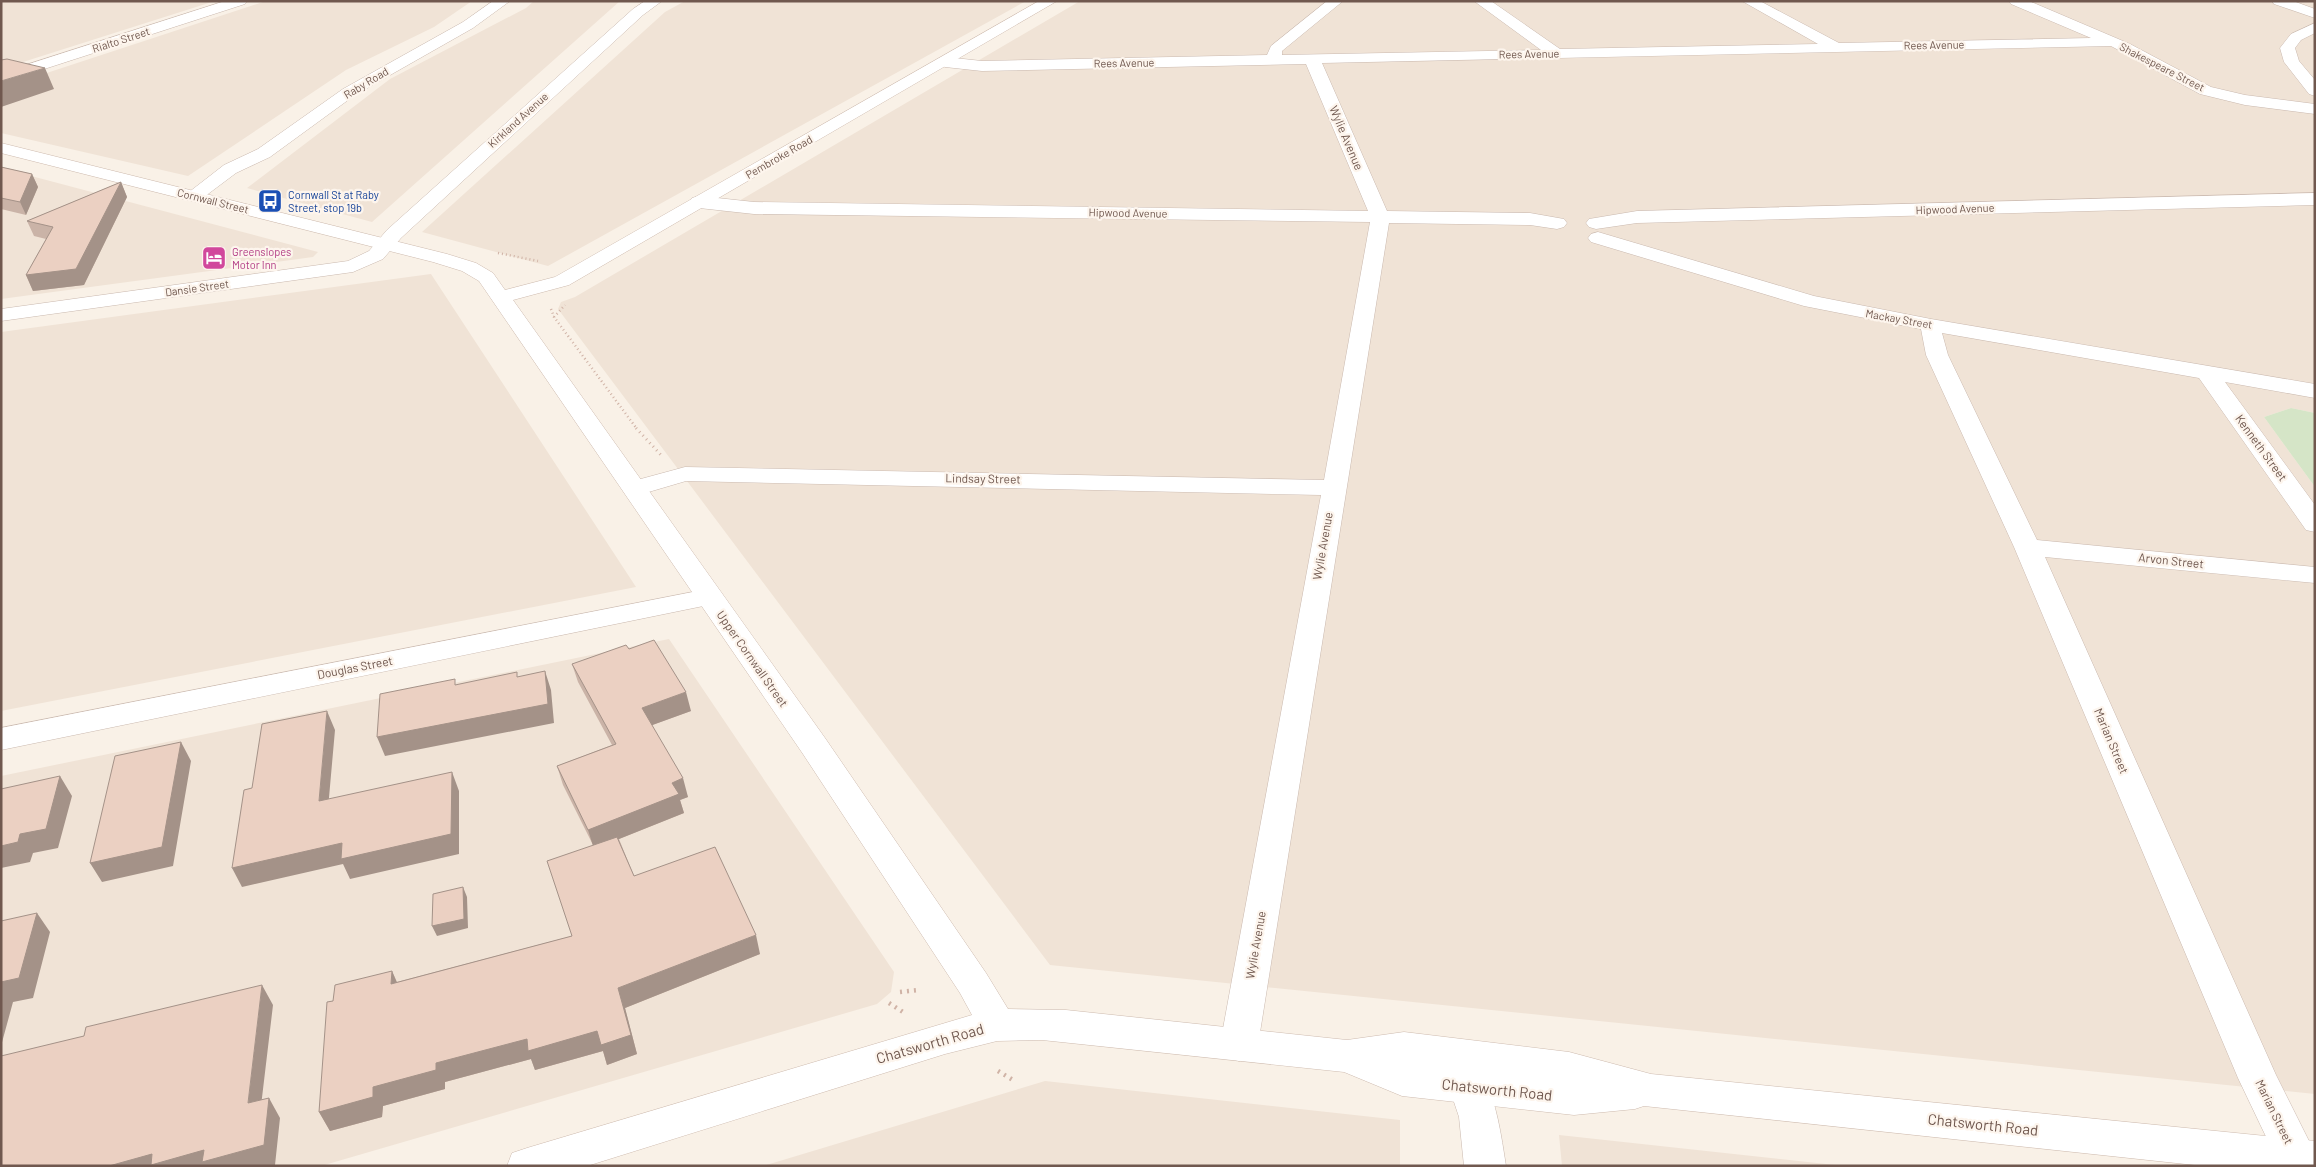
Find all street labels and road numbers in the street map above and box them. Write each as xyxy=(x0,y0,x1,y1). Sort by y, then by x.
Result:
street label: Rialto Street xyxy=(90,24,151,55)
street label: Rees Avenue xyxy=(1903,37,1965,52)
street label: Shakespeare Street xyxy=(2117,39,2207,94)
street label: Rees Avenue xyxy=(1498,46,1560,61)
street label: Rees Avenue xyxy=(1093,55,1155,70)
street label: Raby Road xyxy=(341,64,390,101)
street label: Kirkland Avenue xyxy=(485,89,550,150)
street label: Wylie Avenue xyxy=(1327,103,1367,172)
street label: Pembroke Road xyxy=(743,132,814,181)
street label: Cornwall Street xyxy=(176,185,250,216)
street label: Hipwood Avenue xyxy=(1915,201,1995,216)
street label: Hipwood Avenue xyxy=(1088,205,1168,220)
street label: Dansie Street xyxy=(164,277,230,298)
street label: Mackay Street xyxy=(1865,306,1933,331)
street label: Kenneth Street xyxy=(2233,411,2291,483)
street label: Lindsay Street xyxy=(945,470,1021,486)
street label: Wylie Avenue xyxy=(1309,511,1335,581)
street label: Arvon Street xyxy=(2138,550,2204,570)
street label: Upper Cornwall Street xyxy=(714,608,791,709)
street label: Douglas Street xyxy=(316,653,394,681)
street label: Marian Street xyxy=(2092,706,2132,776)
street label: Wylie Avenue xyxy=(1242,910,1268,980)
street label: Chatsworth Road xyxy=(874,1019,986,1067)
street label: Chatsworth Road xyxy=(1441,1074,1553,1104)
street label: Marian Street xyxy=(2253,1077,2297,1146)
street label: Chatsworth Road xyxy=(1927,1109,2039,1139)

